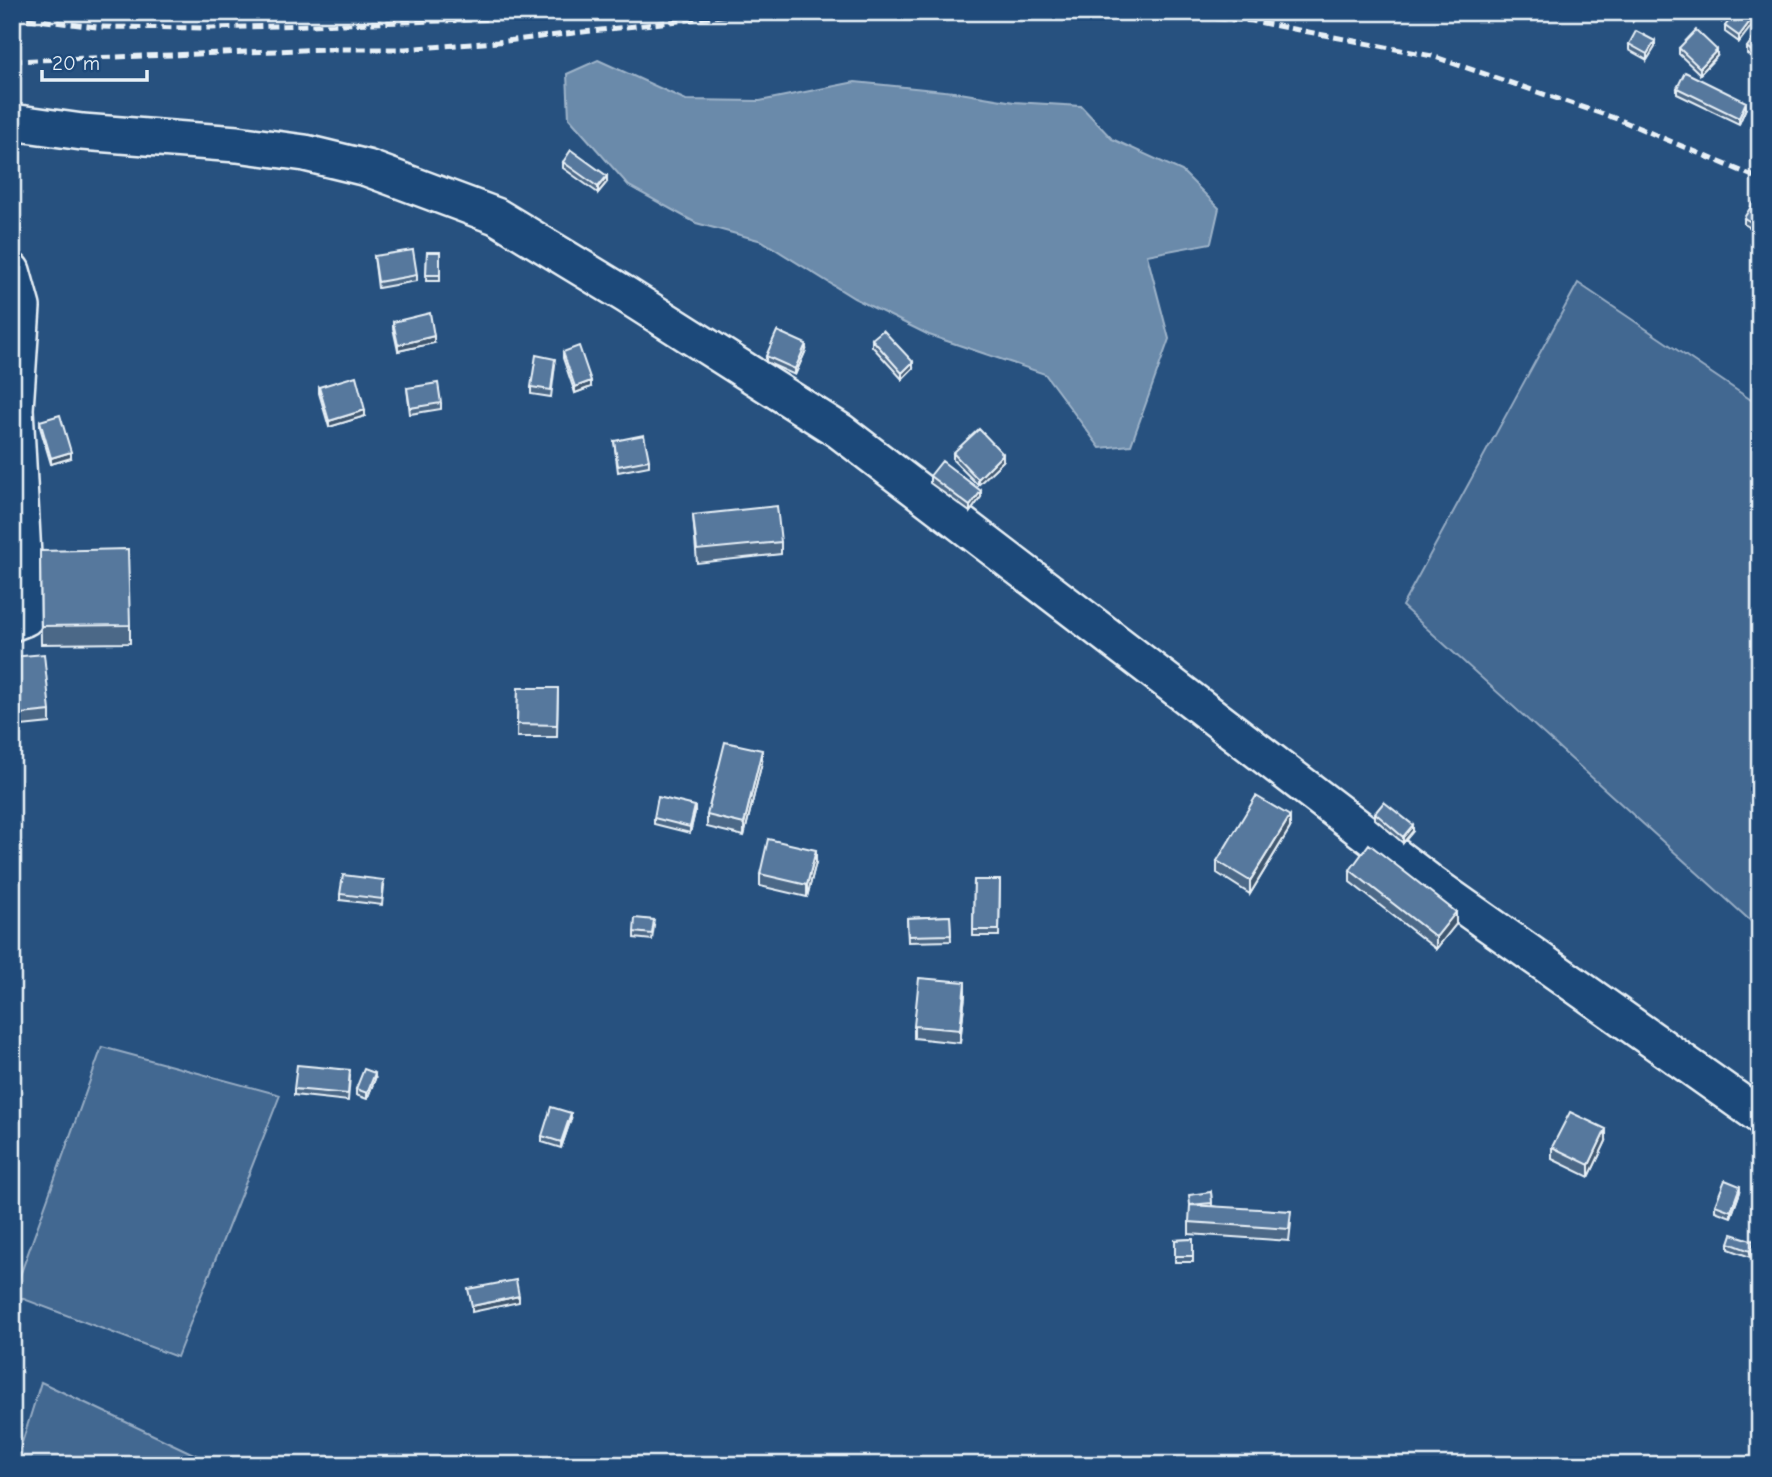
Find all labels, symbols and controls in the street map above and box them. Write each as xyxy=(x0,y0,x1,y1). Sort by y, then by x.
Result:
scale bar xyxy=(42,38,147,82)
text: 20 m xyxy=(52,51,100,75)

